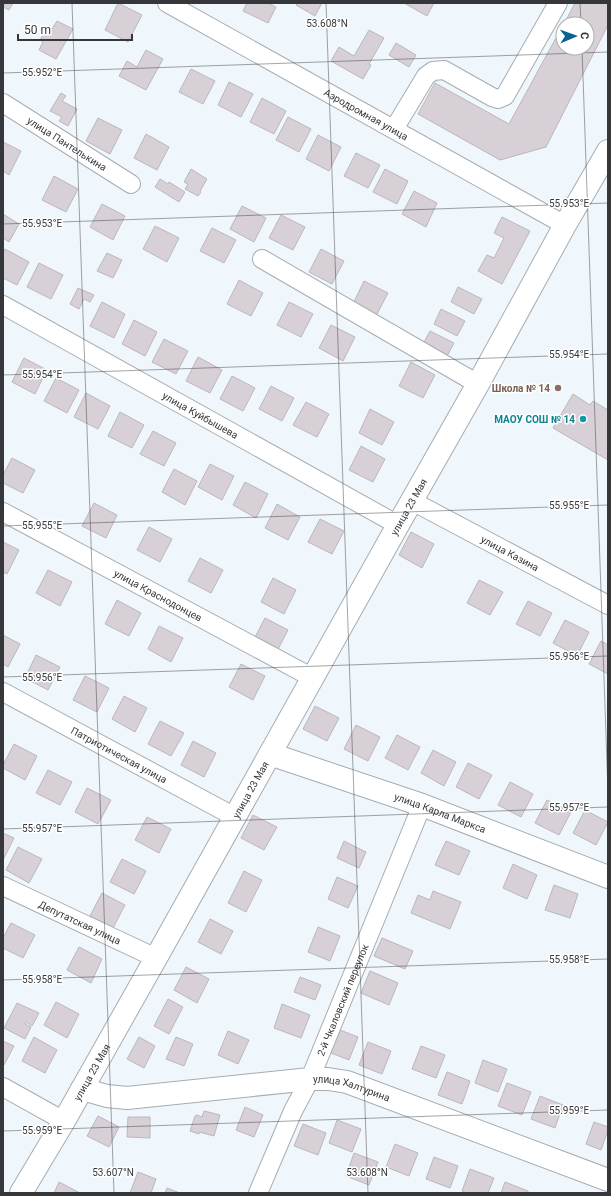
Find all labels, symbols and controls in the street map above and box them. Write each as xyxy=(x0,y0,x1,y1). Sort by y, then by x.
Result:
scale bar xyxy=(18,16,132,42)
north arrow xyxy=(555,16,595,56)
text: 53.608°N xyxy=(306,18,348,29)
text: 50 m xyxy=(24,23,51,37)
text: С xyxy=(578,32,591,39)
text: 55.952°E xyxy=(22,67,62,78)
street label: Аэродромная улица xyxy=(322,87,410,142)
street label: улица Пантелькина xyxy=(25,115,109,173)
text: 55.953°E xyxy=(549,198,589,209)
text: 55.953°E xyxy=(22,218,62,229)
text: 55.954°E xyxy=(549,349,589,360)
text: 55.954°E xyxy=(22,369,62,380)
place label: Школа № 14 xyxy=(492,383,550,394)
marker: Школа № 14 xyxy=(553,383,563,393)
street label: улица Куйбышева xyxy=(161,390,240,441)
place label: МАОУ СОШ № 14 xyxy=(494,414,575,425)
marker: МАОУ СОШ № 14 xyxy=(578,414,588,424)
street label: улица 23 Мая xyxy=(388,477,429,537)
text: 55.955°E xyxy=(549,500,589,511)
text: 55.955°E xyxy=(22,520,62,531)
street label: улица Казина xyxy=(479,534,541,573)
street label: улица Краснодонцев xyxy=(112,567,204,624)
text: 55.956°E xyxy=(549,651,589,662)
text: 55.956°E xyxy=(22,672,62,683)
street label: Патриотическая улица xyxy=(69,725,169,785)
street label: улица 23 Мая xyxy=(230,759,271,820)
street label: улица Карла Маркса xyxy=(393,791,487,835)
text: 55.957°E xyxy=(549,802,589,813)
text: 55.957°E xyxy=(22,823,62,834)
street label: Депутатская улица xyxy=(37,899,123,947)
street label: 2-й Чкаловский переулок xyxy=(315,942,371,1057)
text: 55.958°E xyxy=(549,954,589,965)
text: 55.958°E xyxy=(22,974,62,985)
street label: улица 23 Мая xyxy=(72,1042,112,1103)
street label: улица Халтурина xyxy=(313,1074,391,1104)
text: 55.959°E xyxy=(549,1105,589,1116)
text: 55.959°E xyxy=(22,1125,62,1136)
text: 53.607°N xyxy=(92,1167,134,1178)
text: 53.608°N xyxy=(346,1167,388,1178)

